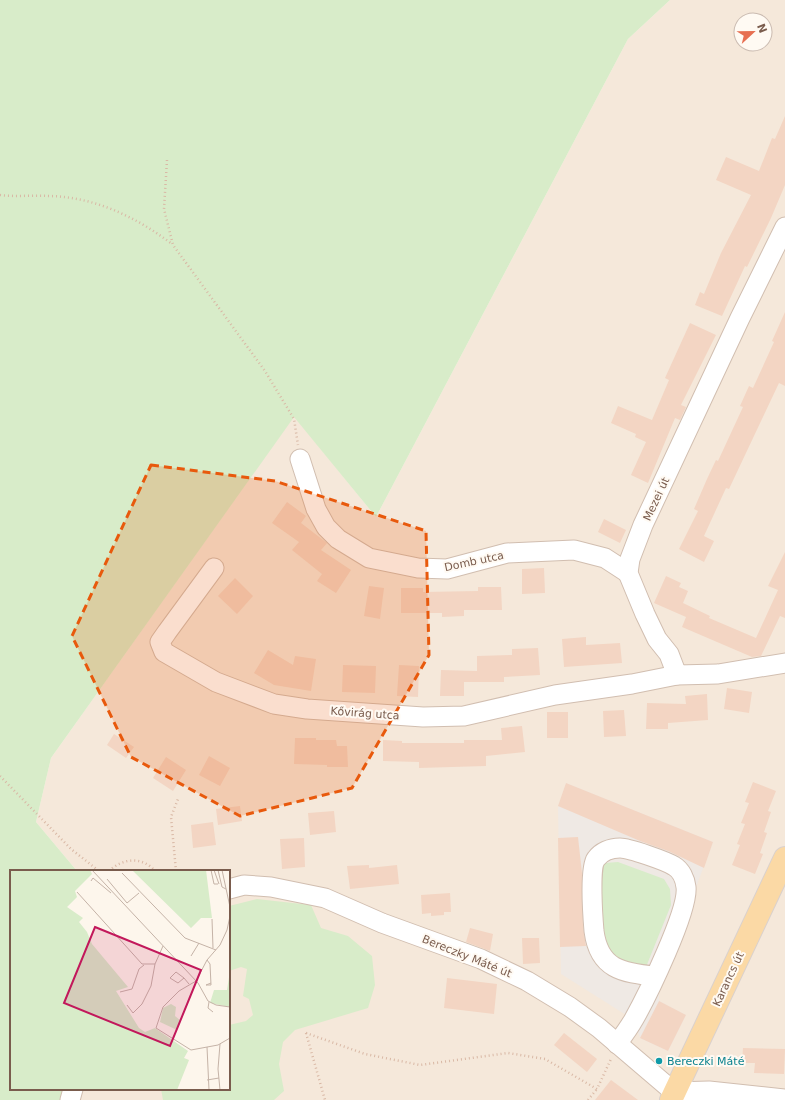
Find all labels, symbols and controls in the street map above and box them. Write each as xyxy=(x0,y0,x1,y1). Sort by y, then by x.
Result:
north arrow xyxy=(733,12,773,52)
text: N xyxy=(754,22,770,35)
street label: Mezei út xyxy=(641,475,672,523)
street label: Domb utca xyxy=(443,549,505,574)
street label: Kővirág utca xyxy=(330,705,400,722)
inset map xyxy=(10,870,230,1090)
street label: Bereczky Máté út xyxy=(420,933,514,981)
street label: Karancs út xyxy=(710,949,747,1008)
place label: Bereczki Máté xyxy=(667,1055,745,1068)
marker: Bereczki Máté xyxy=(654,1056,664,1066)

